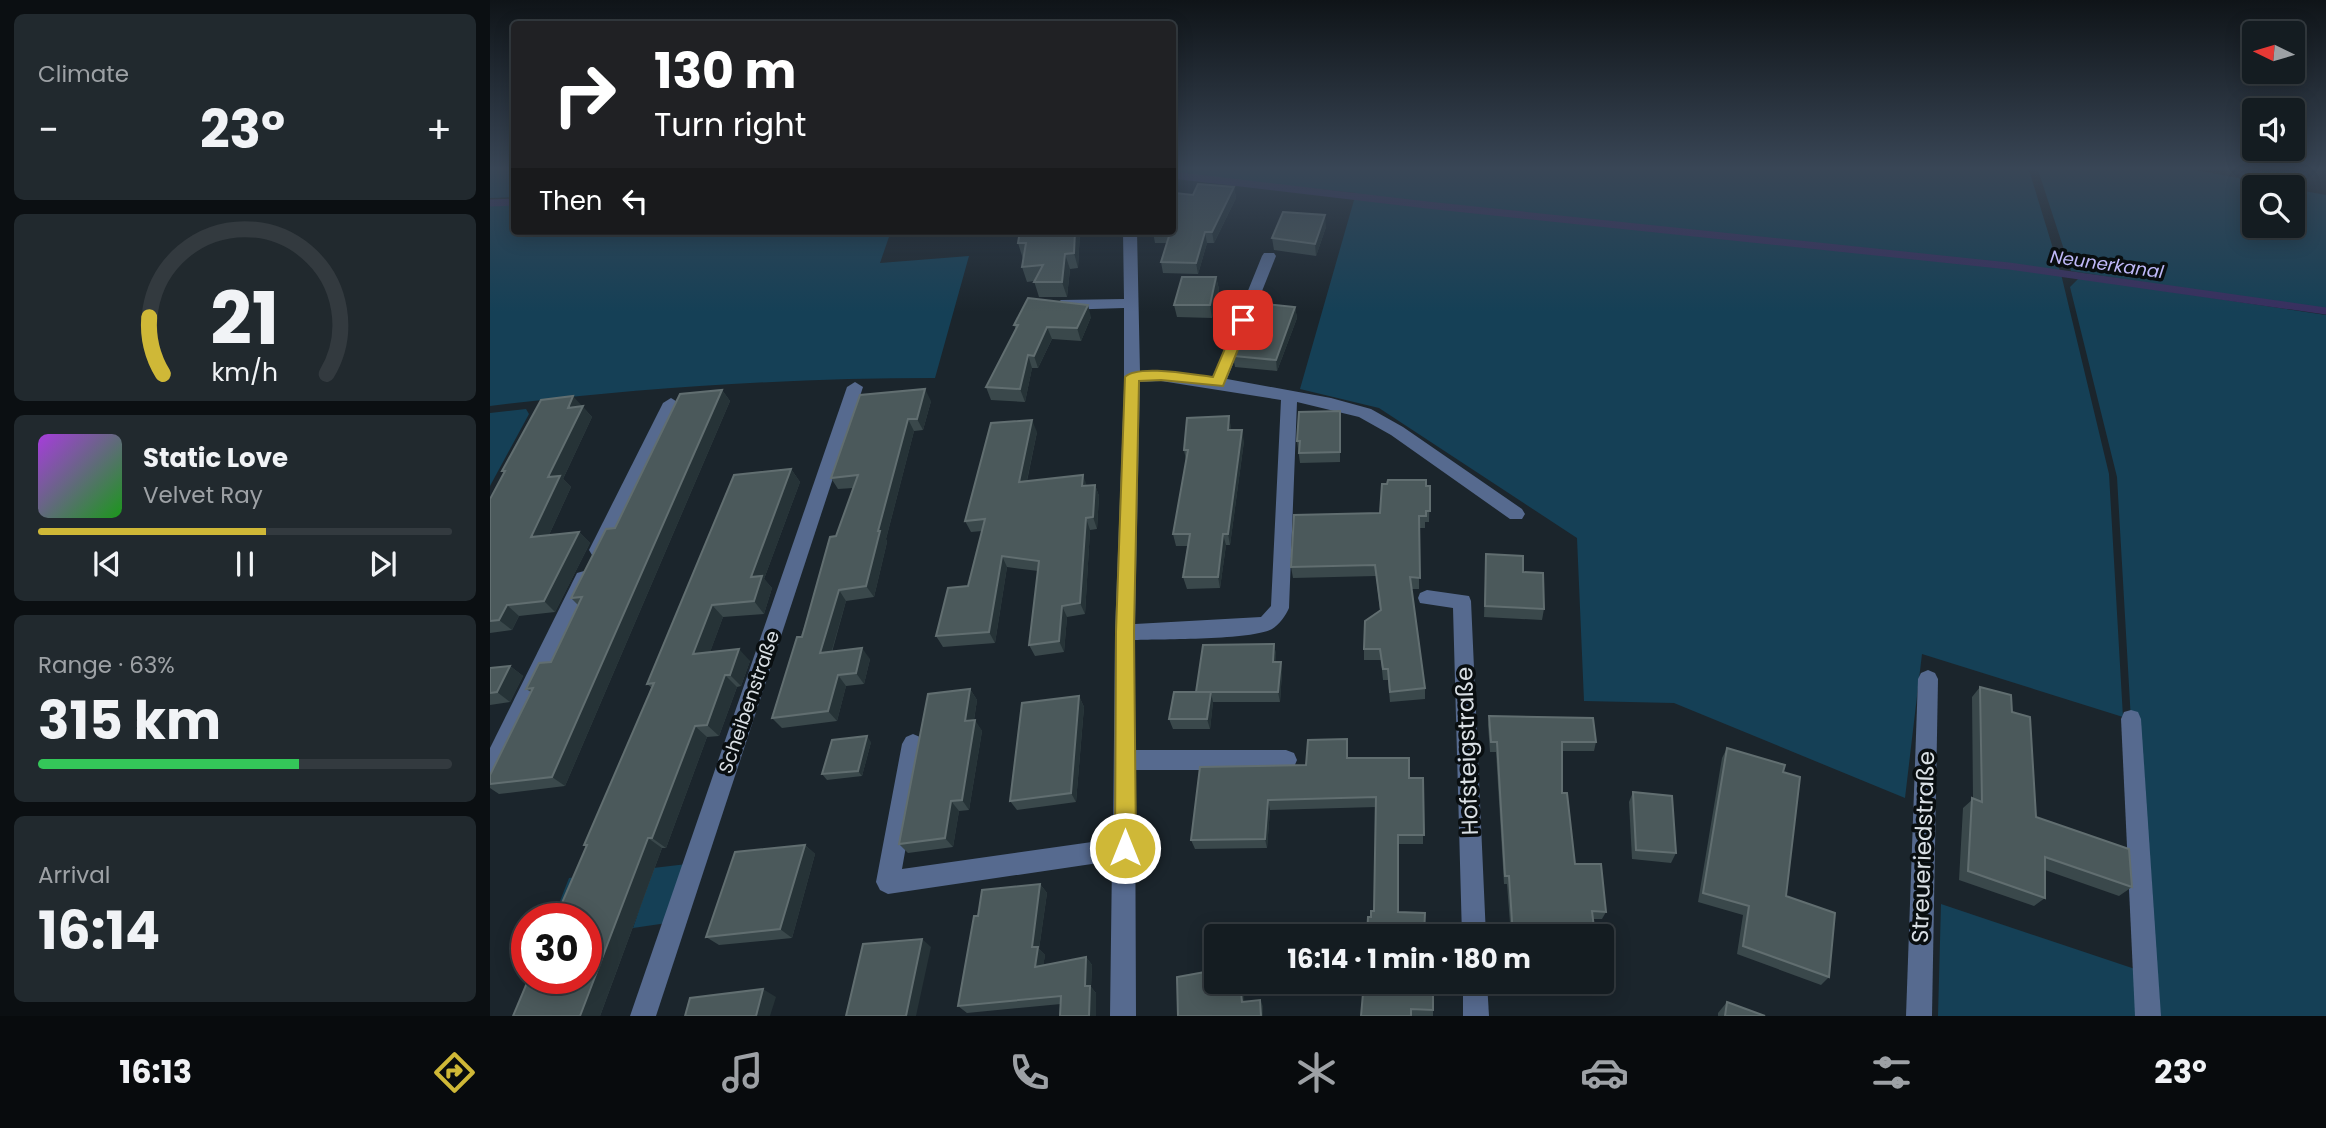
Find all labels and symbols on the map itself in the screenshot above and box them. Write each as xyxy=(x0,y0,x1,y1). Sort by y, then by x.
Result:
north arrow xyxy=(2242,21,2305,84)
water label: Neunerkanal xyxy=(2049,244,2166,284)
pin xyxy=(1213,290,1273,350)
street label: Scheibenstraße xyxy=(712,627,786,777)
street label: Hofsteigstraße xyxy=(1448,666,1486,836)
street label: Streueriedstraße xyxy=(1904,750,1942,944)
position arrow xyxy=(1088,811,1162,885)
speed limit sign: 30 xyxy=(511,903,602,994)

